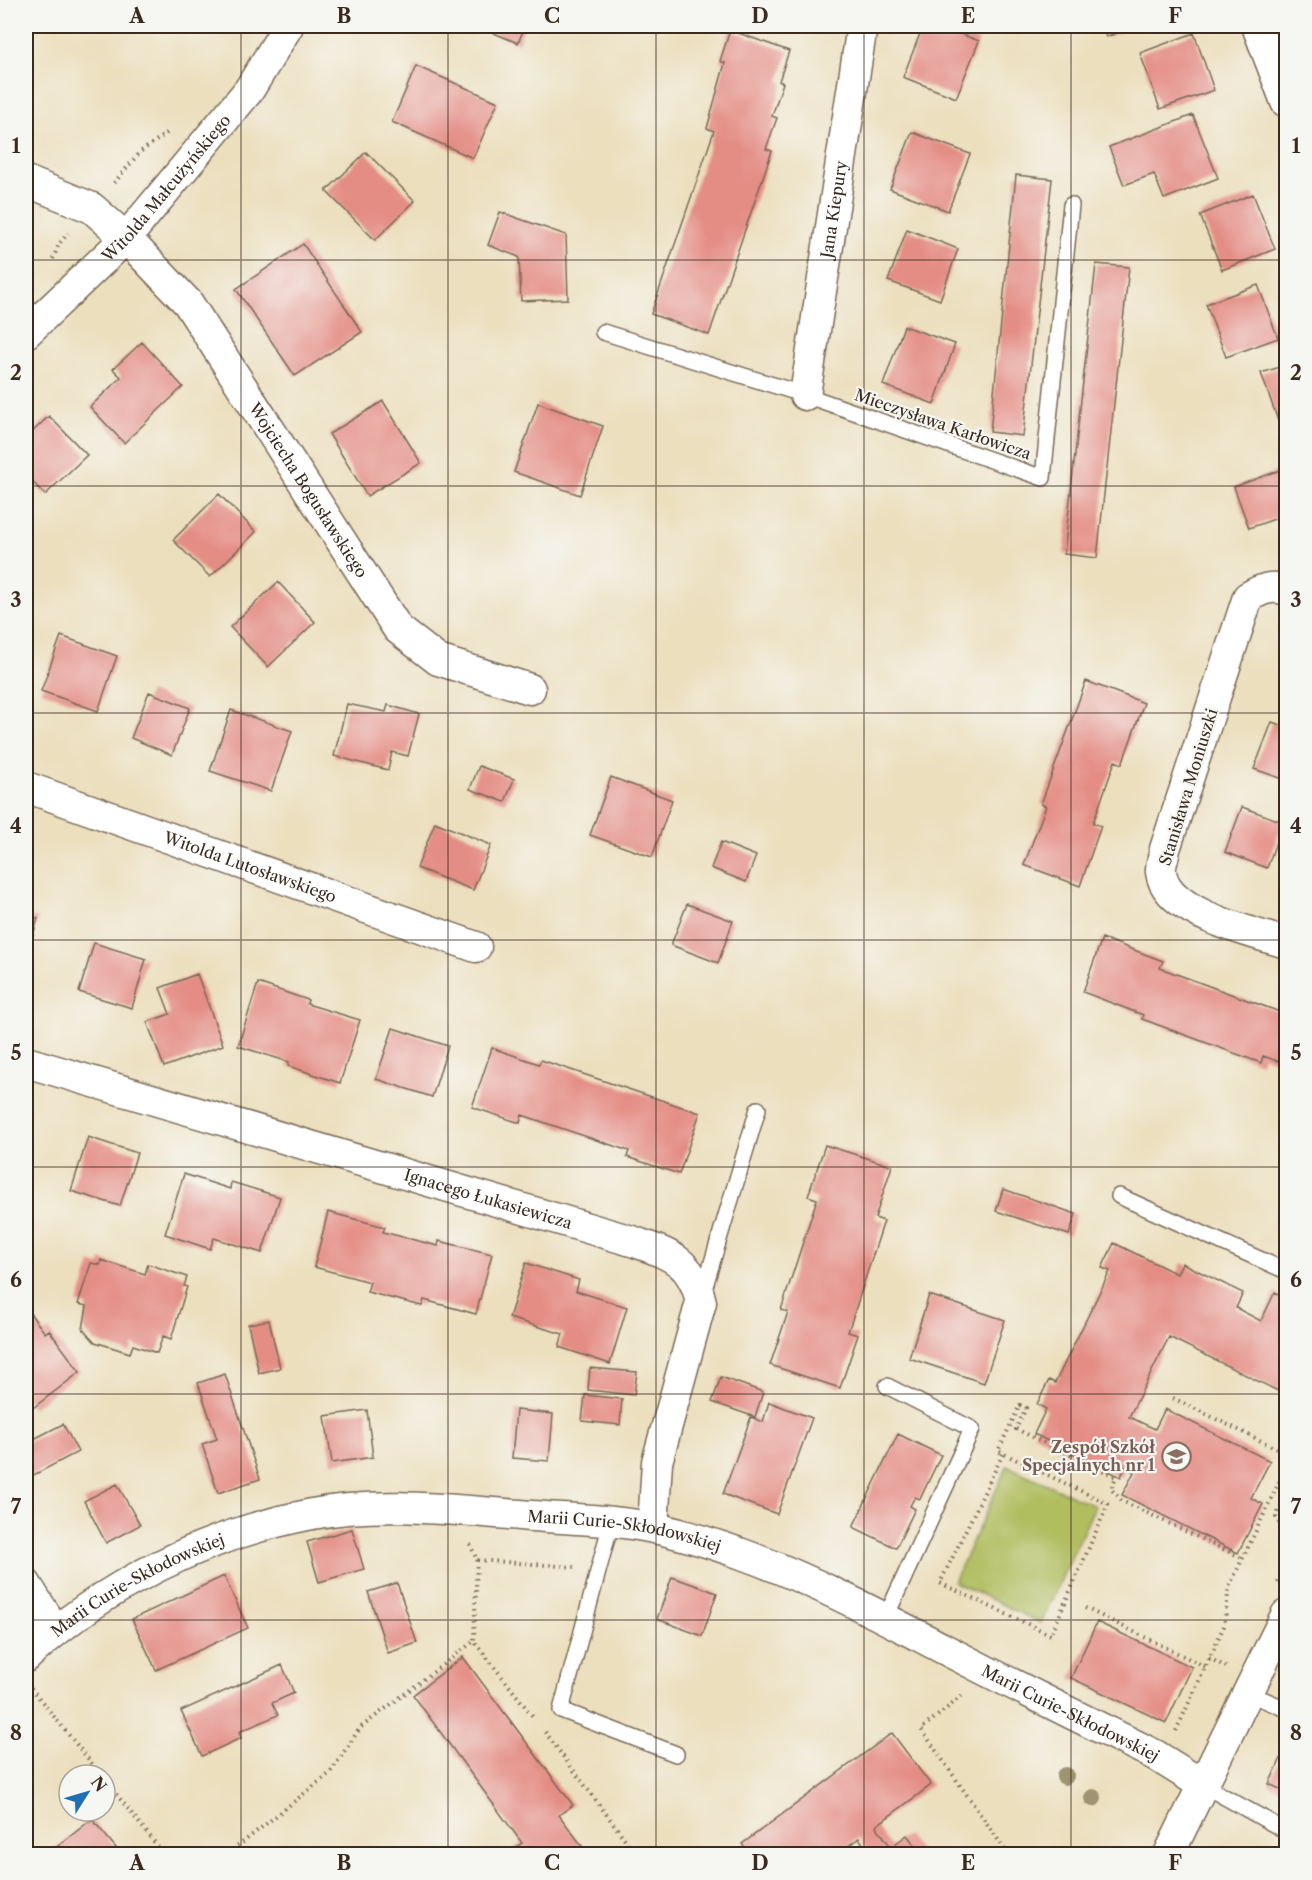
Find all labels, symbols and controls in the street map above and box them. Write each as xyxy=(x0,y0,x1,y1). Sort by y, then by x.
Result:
text: A xyxy=(128,4,145,28)
text: B xyxy=(337,4,352,28)
text: C xyxy=(544,4,560,28)
text: D xyxy=(751,4,769,28)
text: E xyxy=(961,4,975,28)
text: F xyxy=(1168,4,1182,28)
street label: Witolda Małcużyńskiego xyxy=(97,110,235,266)
text: 1 xyxy=(12,134,21,158)
text: 1 xyxy=(1292,134,1301,158)
street label: Jana Kiepury xyxy=(816,158,851,262)
text: 2 xyxy=(10,361,22,385)
text: 2 xyxy=(1290,361,1302,385)
street label: Mieczysława Karłowicza xyxy=(852,384,1034,464)
street label: Wojciecha Bogusławskiego xyxy=(244,398,372,581)
text: 3 xyxy=(10,588,22,612)
text: 3 xyxy=(1290,588,1302,612)
street label: Stanisława Moniuszki xyxy=(1155,706,1221,868)
text: 4 xyxy=(10,814,22,838)
text: 4 xyxy=(1290,814,1302,838)
street label: Witolda Lutosławskiego xyxy=(160,827,339,907)
text: 5 xyxy=(10,1041,22,1065)
text: 5 xyxy=(1290,1041,1302,1065)
street label: Ignacego Łukasiewicza xyxy=(402,1164,575,1233)
text: 6 xyxy=(10,1268,22,1292)
text: 6 xyxy=(1290,1268,1302,1292)
place label: Zespół Szkół Specjalnych nr 1 xyxy=(1022,1437,1156,1475)
school or university icon: Zespół Szkół Specjalnych nr 1 xyxy=(1160,1440,1192,1472)
text: 7 xyxy=(11,1495,22,1519)
text: 7 xyxy=(1291,1495,1302,1519)
street label: Marii Curie-Skłodowskiej xyxy=(527,1506,724,1556)
street label: Marii Curie-Skłodowskiej xyxy=(47,1529,227,1641)
street label: Marii Curie-Skłodowskiej xyxy=(978,1660,1163,1765)
text: 8 xyxy=(10,1721,22,1745)
text: 8 xyxy=(1290,1721,1302,1745)
north arrow xyxy=(57,1763,117,1823)
text: N xyxy=(87,1772,111,1796)
text: A xyxy=(128,1851,145,1875)
text: B xyxy=(337,1851,352,1875)
text: C xyxy=(544,1851,560,1875)
text: D xyxy=(751,1851,769,1875)
text: E xyxy=(961,1851,975,1875)
text: F xyxy=(1168,1851,1182,1875)

